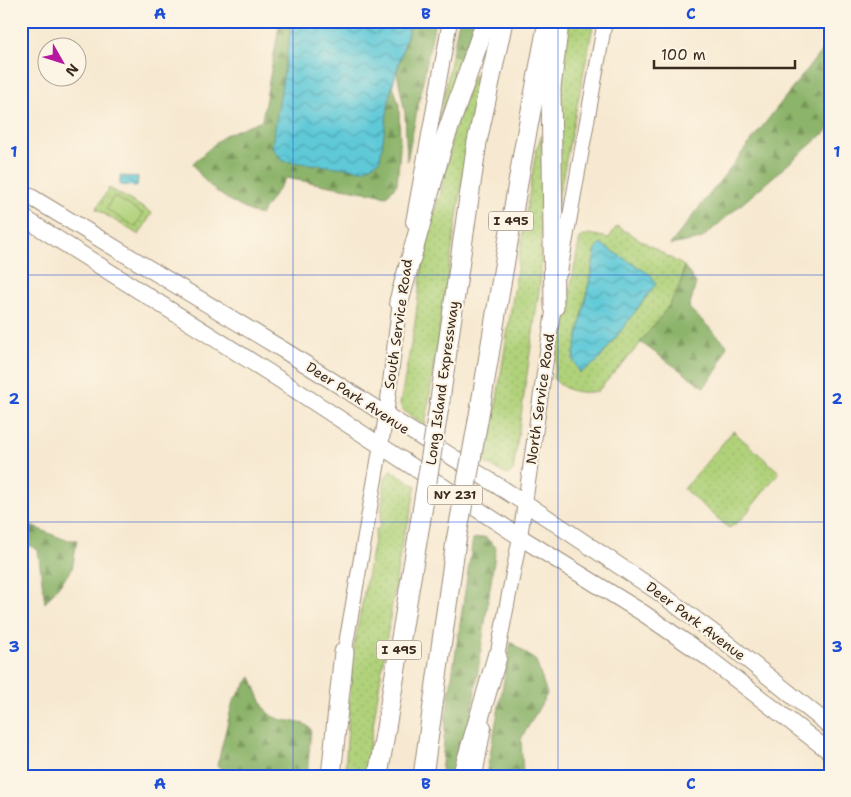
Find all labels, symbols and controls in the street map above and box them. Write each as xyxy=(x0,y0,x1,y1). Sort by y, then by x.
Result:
text: A xyxy=(154,3,166,24)
text: B xyxy=(421,3,431,24)
text: C xyxy=(686,3,696,24)
north arrow xyxy=(38,38,88,88)
scale bar xyxy=(654,38,795,70)
text: 100 m xyxy=(661,45,706,65)
text: N xyxy=(62,60,83,80)
text: 1 xyxy=(10,141,18,162)
text: 1 xyxy=(833,141,841,162)
road number: I 495 xyxy=(488,212,534,230)
street label: South Service Road xyxy=(380,258,416,390)
street label: Long Island Expressway xyxy=(422,300,462,466)
street label: North Service Road xyxy=(522,332,558,466)
street label: Deer Park Avenue xyxy=(303,358,413,438)
text: 2 xyxy=(8,388,20,409)
text: 2 xyxy=(831,388,843,409)
road number: NY 231 xyxy=(428,486,482,504)
street label: Deer Park Avenue xyxy=(643,578,749,664)
text: 3 xyxy=(8,636,20,657)
text: 3 xyxy=(831,636,843,657)
road number: I 495 xyxy=(376,640,422,660)
text: A xyxy=(154,773,166,794)
text: B xyxy=(421,773,431,794)
text: C xyxy=(686,773,696,794)

